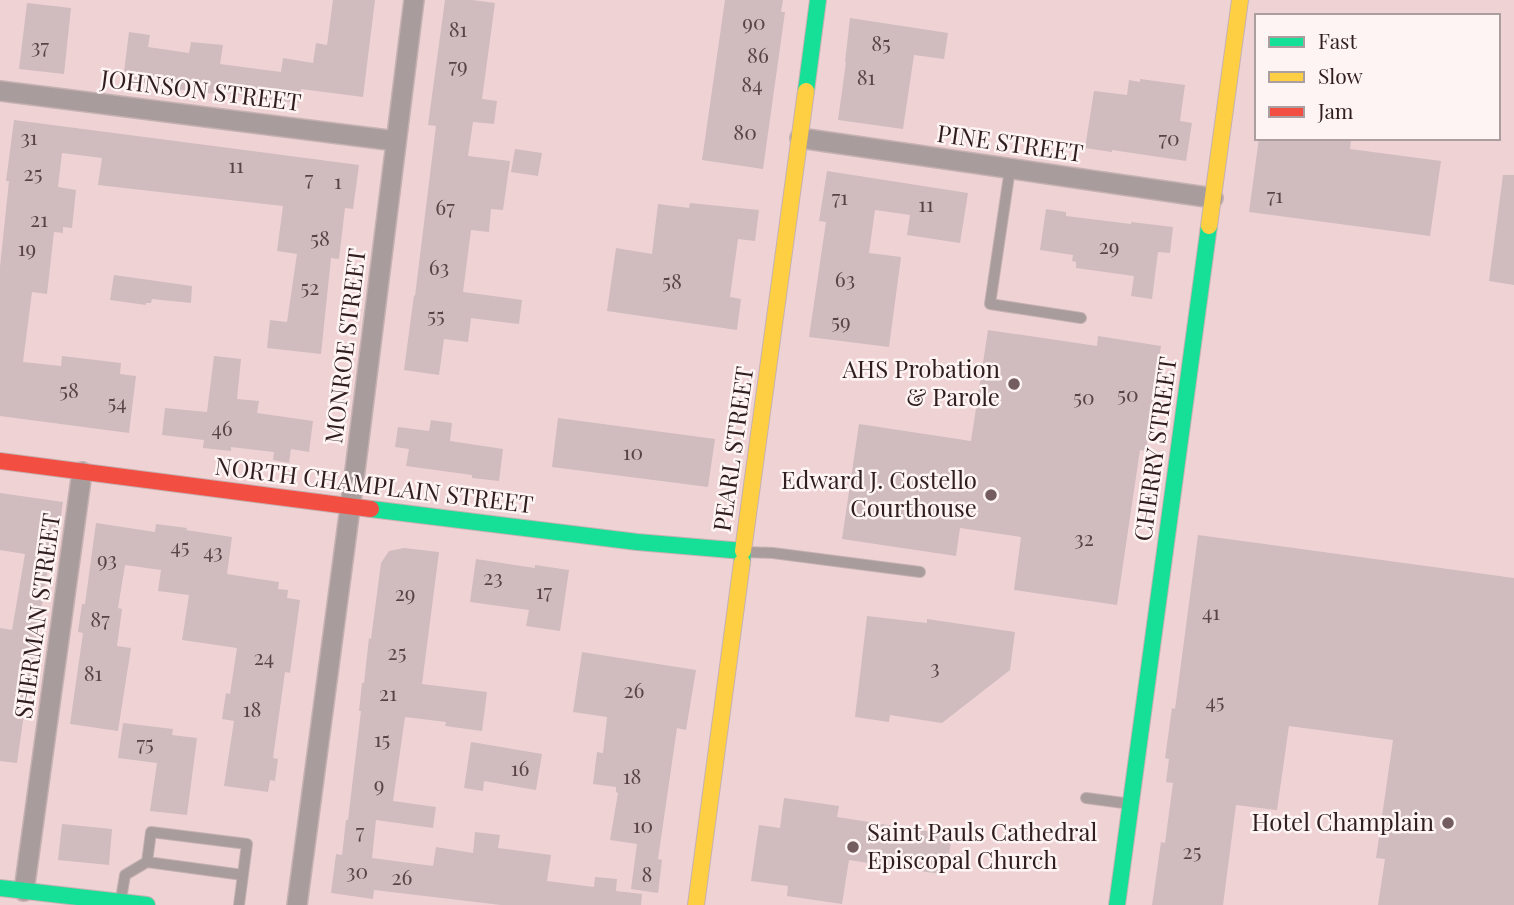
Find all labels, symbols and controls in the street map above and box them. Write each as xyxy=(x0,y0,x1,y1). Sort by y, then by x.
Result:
house number: 90 xyxy=(742,7,766,35)
house number: 81 xyxy=(449,14,468,42)
legend xyxy=(1255,14,1500,140)
text: Fast xyxy=(1318,26,1357,54)
house number: 85 xyxy=(871,28,891,56)
house number: 37 xyxy=(31,31,49,59)
house number: 86 xyxy=(747,40,769,68)
house number: 79 xyxy=(448,50,468,78)
street label: JOHNSON STREET xyxy=(98,61,303,117)
text: Slow xyxy=(1318,61,1363,89)
house number: 81 xyxy=(857,62,876,90)
house number: 84 xyxy=(741,69,763,97)
text: Jam xyxy=(1317,96,1354,124)
street label: PINE STREET xyxy=(935,116,1086,168)
house number: 80 xyxy=(733,117,757,145)
house number: 31 xyxy=(20,122,38,150)
house number: 70 xyxy=(1158,123,1180,151)
house number: 11 xyxy=(228,150,244,178)
house number: 25 xyxy=(24,158,42,186)
house number: 7 xyxy=(305,163,314,191)
house number: 1 xyxy=(334,166,342,194)
house number: 71 xyxy=(1267,180,1283,208)
house number: 71 xyxy=(832,182,848,210)
house number: 11 xyxy=(918,189,934,217)
house number: 67 xyxy=(435,192,455,220)
house number: 21 xyxy=(30,204,48,232)
house number: 58 xyxy=(310,223,330,251)
house number: 29 xyxy=(1099,231,1119,259)
house number: 19 xyxy=(18,233,36,261)
street label: MONROE STREET xyxy=(316,246,372,445)
house number: 63 xyxy=(429,252,449,280)
house number: 63 xyxy=(835,264,855,292)
house number: 58 xyxy=(662,266,682,294)
house number: 52 xyxy=(301,272,319,300)
house number: 55 xyxy=(427,300,445,328)
house number: 59 xyxy=(831,306,851,334)
place label: AHS Probation & Parole xyxy=(841,352,1000,412)
street label: CHERRY STREET xyxy=(1125,354,1183,543)
street label: PEARL STREET xyxy=(705,364,759,533)
house number: 58 xyxy=(59,375,79,403)
marker: AHS Probation & Parole xyxy=(1006,376,1022,392)
house number: 50 xyxy=(1117,379,1139,407)
house number: 50 xyxy=(1073,382,1095,410)
house number: 54 xyxy=(107,387,127,415)
house number: 46 xyxy=(211,413,233,441)
house number: 10 xyxy=(623,437,643,465)
street label: NORTH CHAMPLAIN STREET xyxy=(213,449,535,519)
place label: Edward J. Costello Courthouse xyxy=(781,463,977,523)
marker: Edward J. Costello Courthouse xyxy=(983,487,999,503)
street label: SHERMAN STREET xyxy=(6,511,66,721)
house number: 32 xyxy=(1074,523,1094,551)
house number: 45 xyxy=(170,531,190,559)
house number: 43 xyxy=(203,536,223,564)
house number: 93 xyxy=(97,544,117,572)
house number: 23 xyxy=(483,562,503,590)
house number: 17 xyxy=(536,576,553,604)
house number: 29 xyxy=(395,578,415,606)
house number: 41 xyxy=(1202,597,1220,625)
house number: 87 xyxy=(90,604,110,632)
house number: 25 xyxy=(388,637,406,665)
house number: 24 xyxy=(254,642,274,670)
house number: 3 xyxy=(930,652,940,680)
house number: 81 xyxy=(84,658,103,686)
house number: 26 xyxy=(624,675,645,703)
house number: 21 xyxy=(379,678,397,706)
house number: 45 xyxy=(1205,686,1225,714)
house number: 18 xyxy=(243,694,261,722)
house number: 15 xyxy=(374,724,390,752)
house number: 75 xyxy=(136,728,154,756)
house number: 16 xyxy=(511,753,529,781)
house number: 18 xyxy=(623,761,641,789)
house number: 9 xyxy=(374,769,384,797)
place label: Hotel Champlain xyxy=(1252,805,1434,837)
house number: 10 xyxy=(633,810,653,838)
place label: Saint Pauls Cathedral Episcopal Church xyxy=(867,815,1097,875)
marker: Hotel Champlain xyxy=(1440,815,1456,831)
house number: 7 xyxy=(356,816,365,844)
house number: 25 xyxy=(1183,836,1201,864)
marker: Saint Pauls Cathedral Episcopal Church xyxy=(845,839,861,855)
house number: 30 xyxy=(346,856,368,884)
house number: 8 xyxy=(642,859,652,887)
house number: 26 xyxy=(392,862,413,890)

